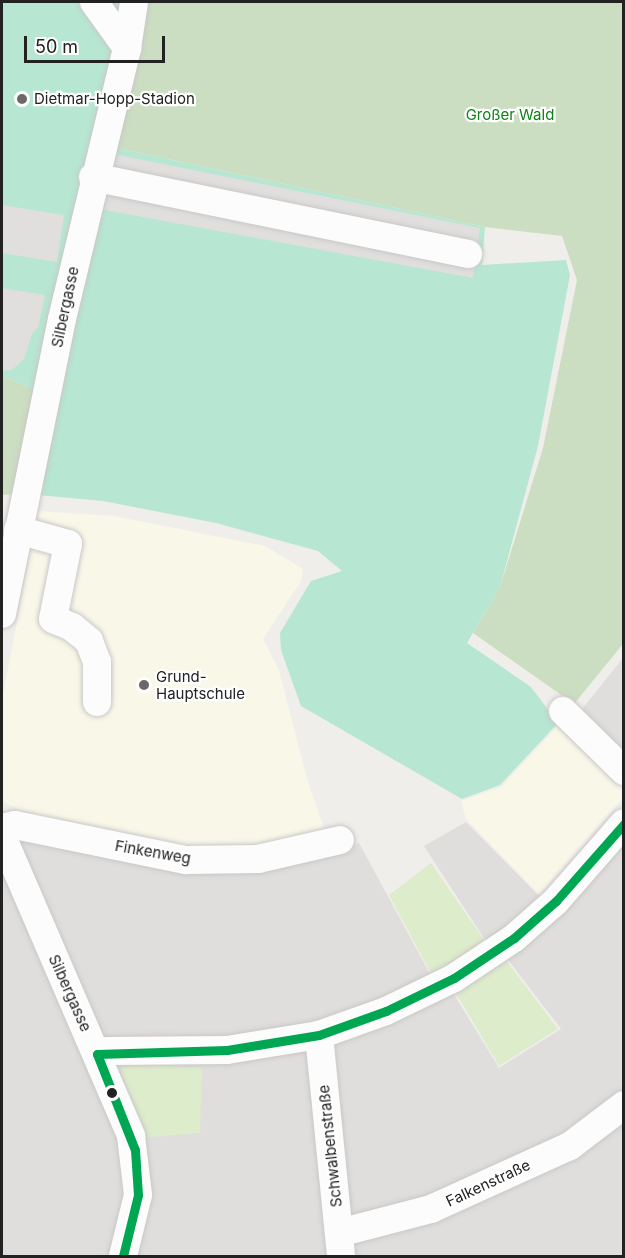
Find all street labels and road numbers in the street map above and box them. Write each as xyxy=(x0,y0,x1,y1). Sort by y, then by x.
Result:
street label: Silbergasse xyxy=(48,265,82,349)
street label: Finkenweg xyxy=(114,836,192,868)
street label: Silbergasse xyxy=(45,952,95,1034)
street label: Schwalbenstraße xyxy=(315,1084,345,1208)
street label: Falkenstraße xyxy=(443,1156,533,1210)

